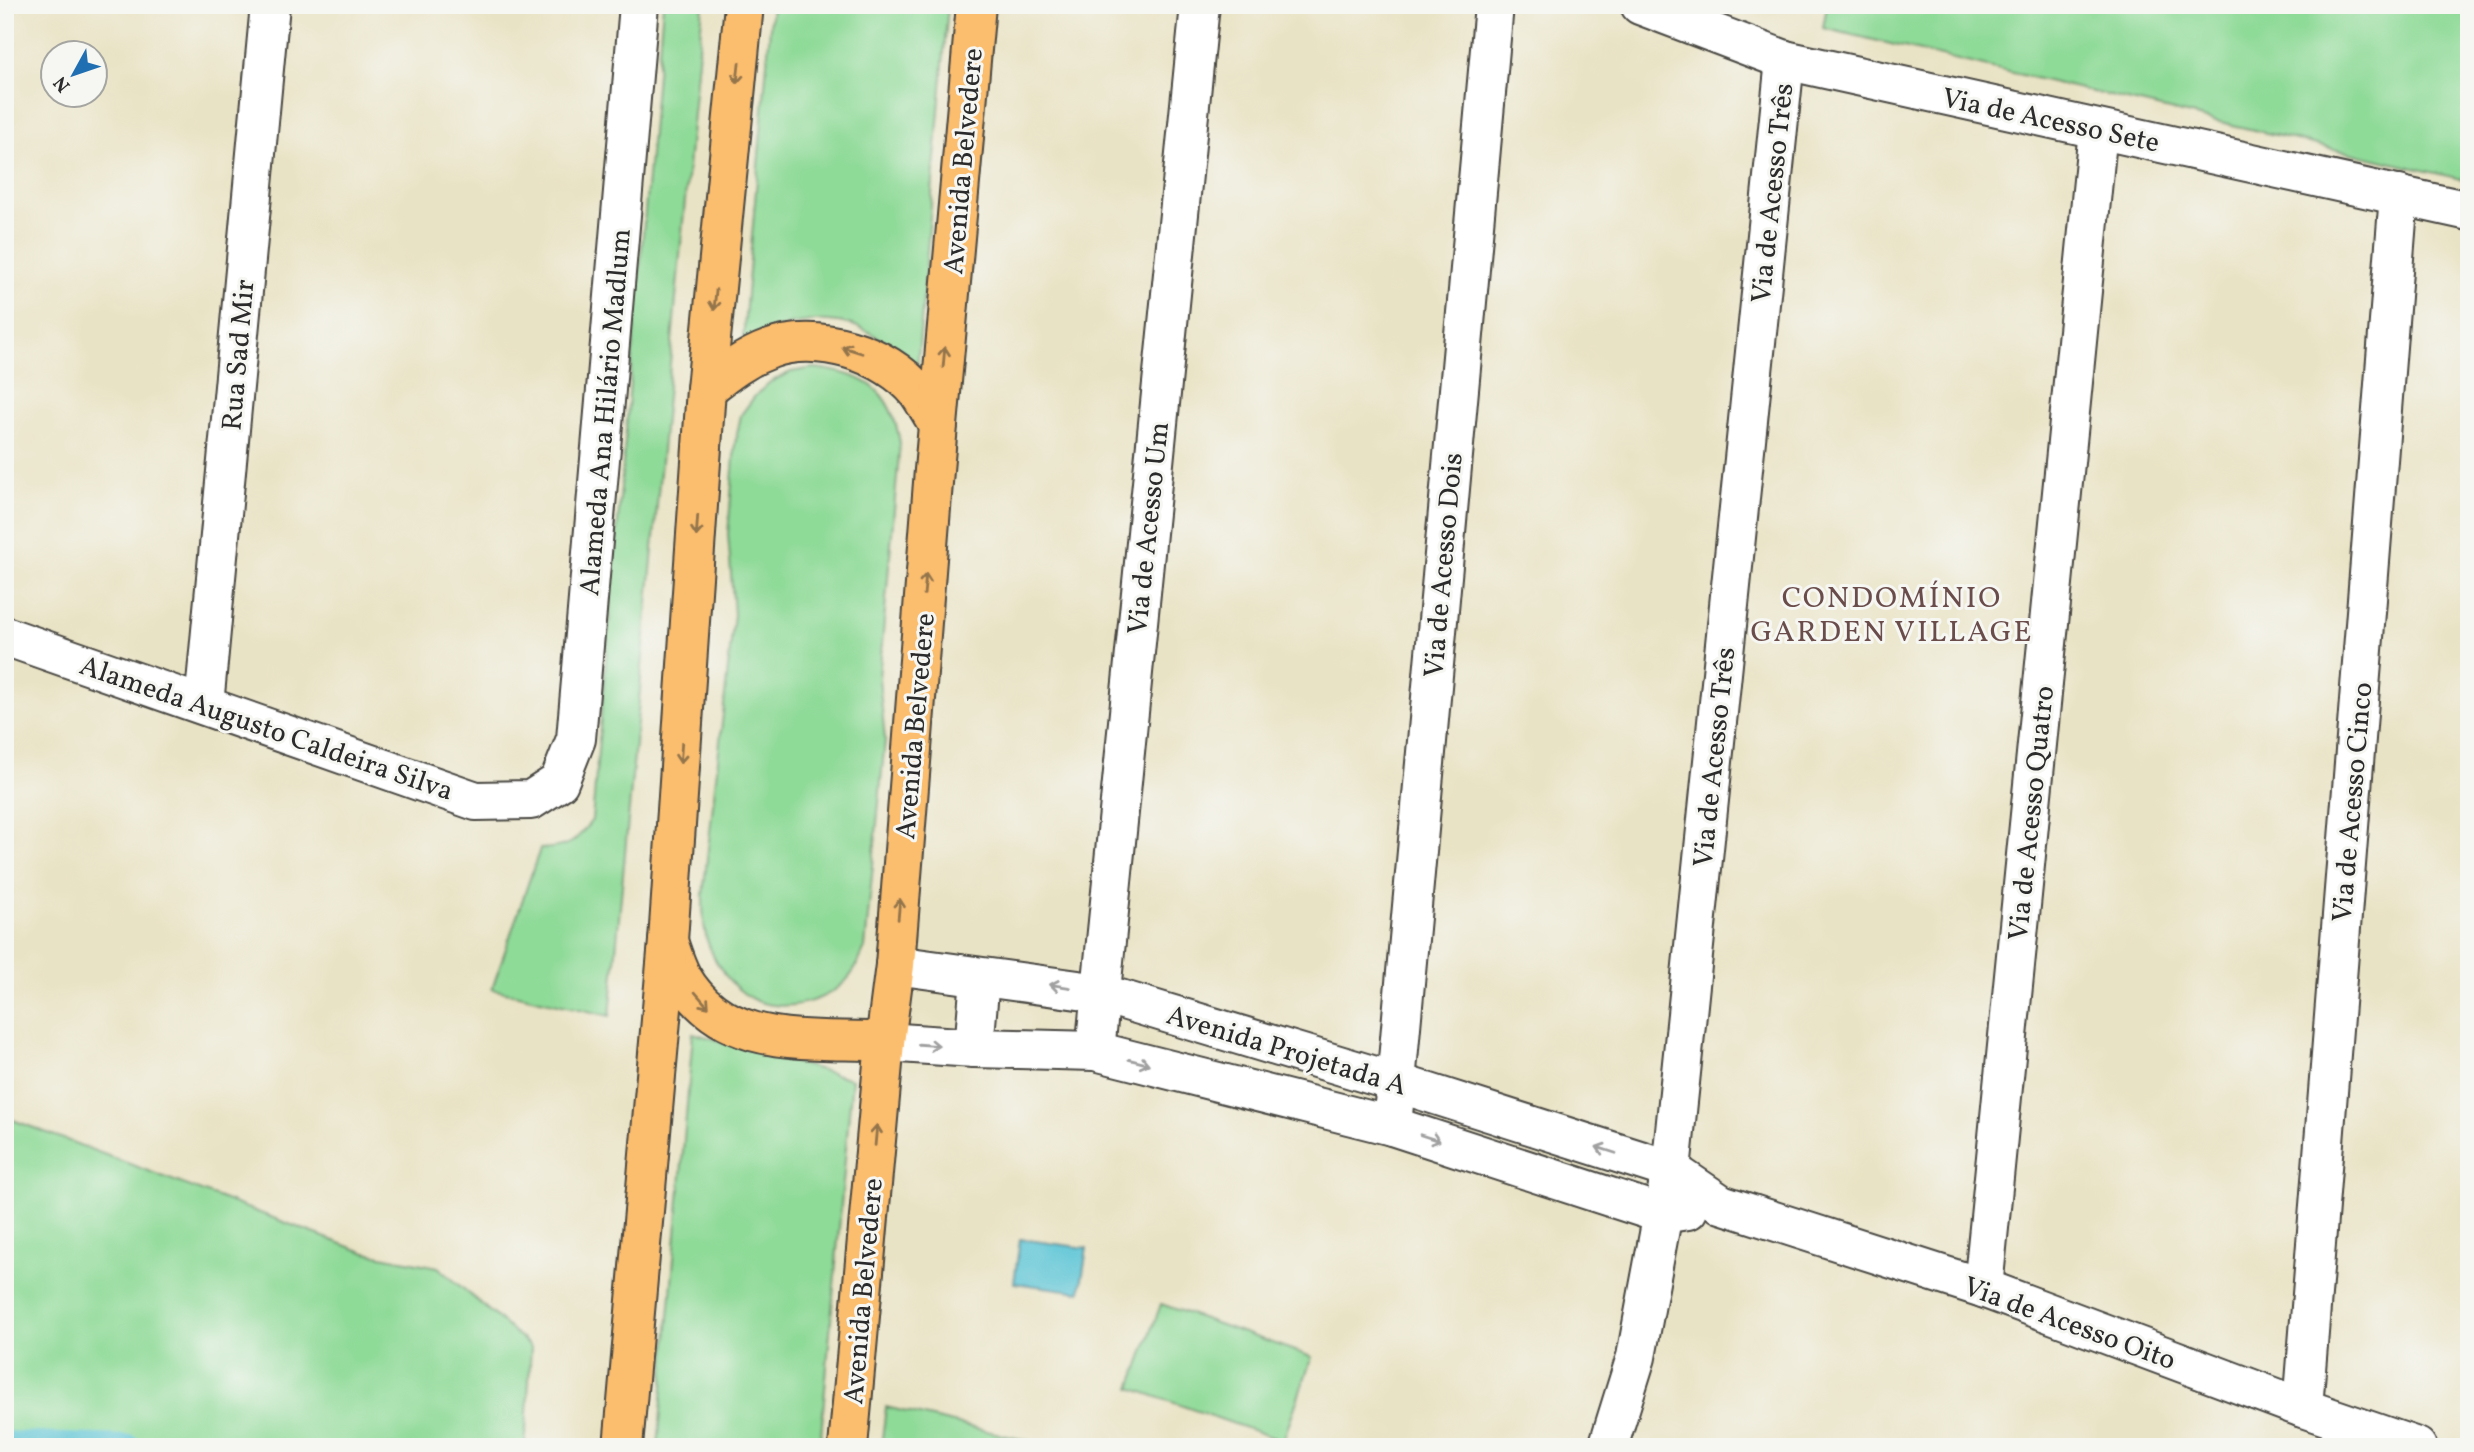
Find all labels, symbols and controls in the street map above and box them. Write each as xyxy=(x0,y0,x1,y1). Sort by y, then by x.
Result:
north arrow xyxy=(38,38,108,108)
street label: Avenida Belvedere xyxy=(935,46,994,276)
one-way arrow xyxy=(731,61,744,84)
text: N xyxy=(48,70,77,97)
street label: Via de Acesso Sete xyxy=(1938,79,2163,164)
street label: Via de Acesso Três xyxy=(1743,81,1804,305)
street label: Alameda Ana Hilário Madlum xyxy=(571,227,642,598)
street label: Rua Sad Mir xyxy=(213,278,266,432)
one-way arrow xyxy=(708,288,721,310)
one-way arrow xyxy=(841,343,863,355)
one-way arrow xyxy=(938,347,951,369)
street label: Via de Acesso Um xyxy=(1119,420,1180,636)
street label: Via de Acesso Dois xyxy=(1415,451,1474,679)
one-way arrow xyxy=(690,514,703,537)
one-way arrow xyxy=(919,573,932,596)
district label: CONDOMÍNIO GARDEN VILLAGE xyxy=(1750,578,2034,654)
street label: Avenida Belvedere xyxy=(887,611,946,841)
street label: Via de Acesso Três xyxy=(1685,645,1746,869)
street label: Alameda Augusto Caldeira Silva xyxy=(74,647,458,812)
street label: Via de Acesso Cinco xyxy=(2324,681,2383,924)
street label: Via de Acesso Quatro xyxy=(2000,684,2065,943)
one-way arrow xyxy=(674,741,687,764)
one-way arrow xyxy=(893,898,906,920)
one-way arrow xyxy=(1049,979,1072,992)
one-way arrow xyxy=(693,990,709,1008)
street label: Avenida Projetada A xyxy=(1161,996,1411,1107)
one-way arrow xyxy=(918,1039,940,1052)
one-way arrow xyxy=(1127,1056,1150,1069)
one-way arrow xyxy=(870,1124,883,1147)
one-way arrow xyxy=(1419,1132,1441,1145)
one-way arrow xyxy=(1595,1142,1617,1155)
street label: Avenida Belvedere xyxy=(835,1176,894,1406)
street label: Via de Acesso Oito xyxy=(1958,1268,2181,1381)

